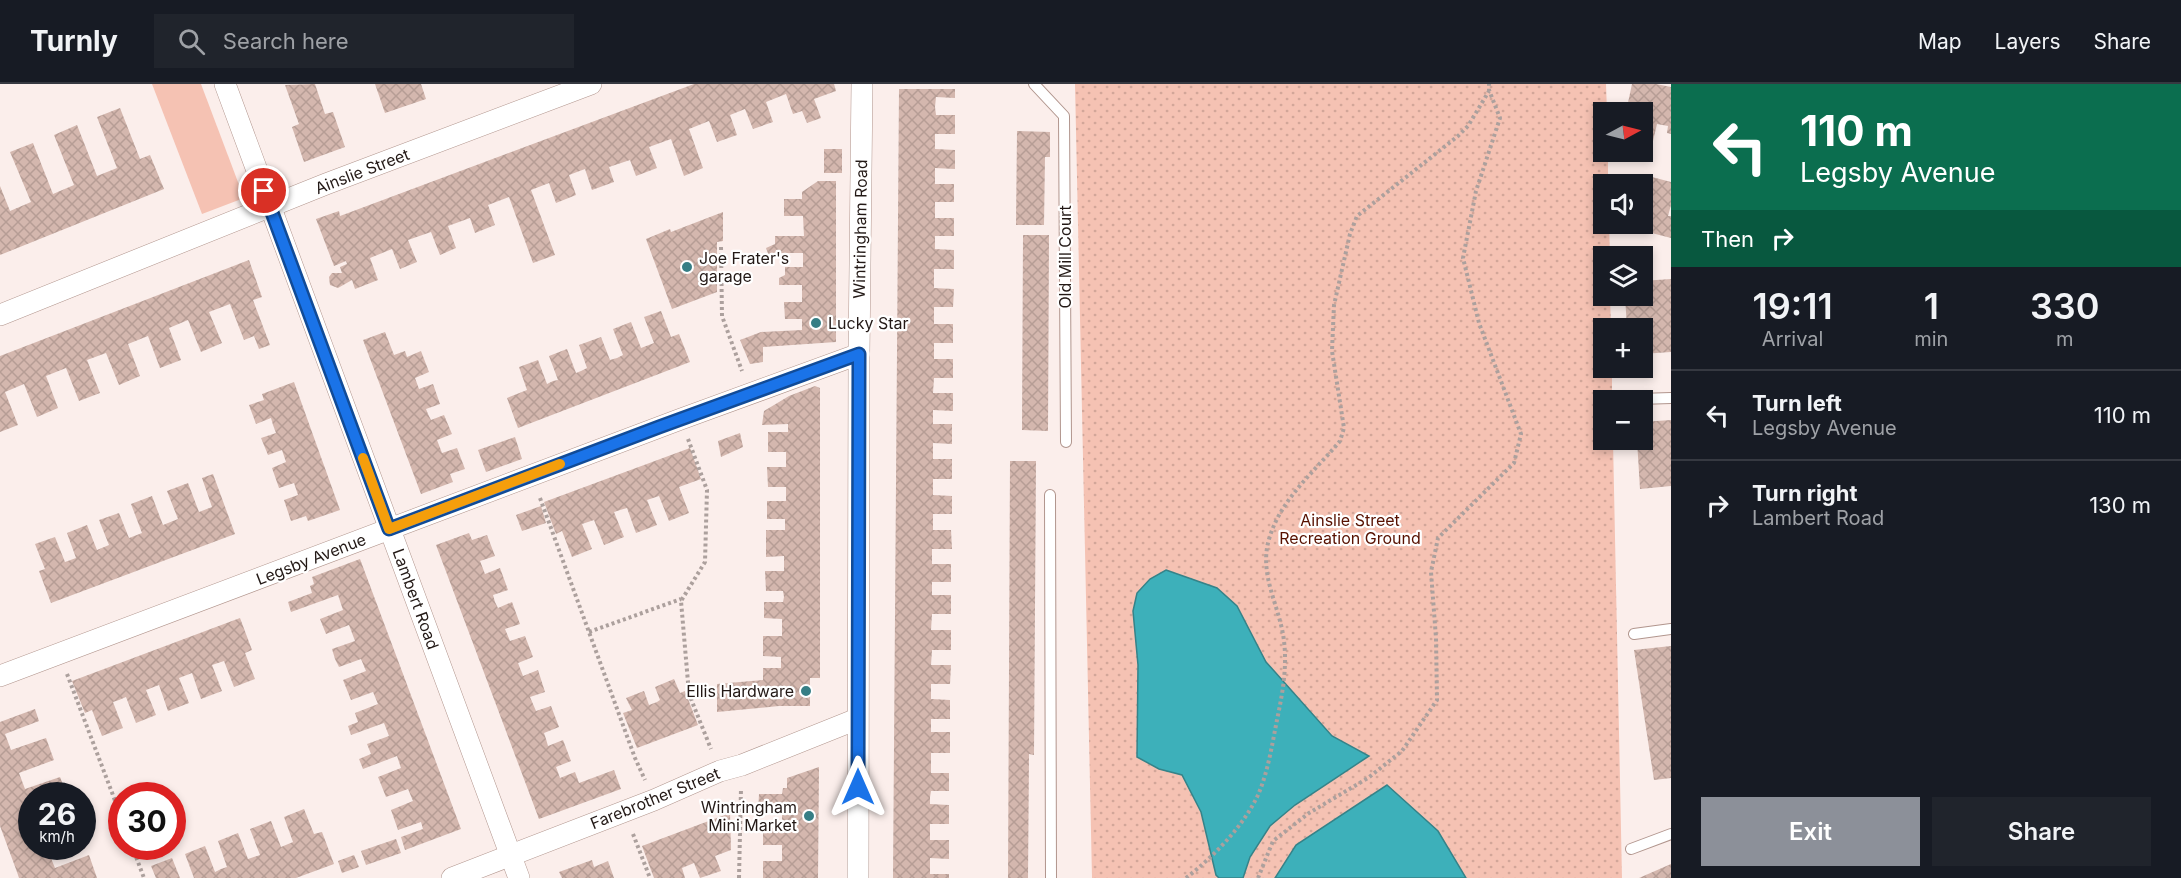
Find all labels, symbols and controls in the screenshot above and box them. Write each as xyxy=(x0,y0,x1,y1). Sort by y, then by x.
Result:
search box xyxy=(154,14,574,68)
text: Turnly xyxy=(30,24,118,58)
icon: search xyxy=(175,25,208,58)
text: Search here xyxy=(223,28,349,54)
text: Map xyxy=(1918,29,1962,54)
text: Layers xyxy=(1995,29,2061,54)
text: Share xyxy=(2094,29,2151,54)
north arrow xyxy=(1593,102,1653,162)
map controls xyxy=(1593,102,1653,450)
text: 110 m xyxy=(1800,105,1913,156)
icon: left xyxy=(1701,108,1779,186)
street label: Ainslie Street xyxy=(312,144,412,198)
text: Legsby Avenue xyxy=(1800,156,1995,189)
street label: Wintringham Road xyxy=(849,159,871,299)
pin xyxy=(238,165,289,216)
icon: arrive xyxy=(247,174,280,207)
button: sound xyxy=(1593,174,1653,234)
street label: Old Mill Court xyxy=(1055,205,1075,309)
icon: right xyxy=(1766,222,1799,255)
text: Then xyxy=(1701,226,1754,252)
button: layers xyxy=(1593,246,1653,306)
place label: Joe Frater's garage xyxy=(699,248,789,286)
marker: Joe Frater's garage xyxy=(680,260,694,274)
text: 19:11 xyxy=(1753,284,1833,328)
text: 1 xyxy=(1924,284,1939,328)
text: 330 xyxy=(2030,284,2099,328)
place label: Lucky Star xyxy=(828,313,909,333)
marker: Lucky Star xyxy=(809,316,823,330)
button: + xyxy=(1593,318,1653,378)
text: Arrival xyxy=(1762,327,1823,351)
text: min xyxy=(1914,327,1948,351)
text: m xyxy=(2056,327,2073,351)
button: − xyxy=(1593,390,1653,450)
text: Turn left xyxy=(1752,390,1842,416)
icon: left xyxy=(1701,399,1734,432)
text: 110 m xyxy=(2094,402,2151,428)
text: Legsby Avenue xyxy=(1752,416,1897,440)
text: Turn right xyxy=(1752,480,1858,506)
icon: right xyxy=(1701,489,1734,522)
text: 130 m xyxy=(2089,492,2151,518)
text: Lambert Road xyxy=(1752,506,1884,530)
park label: Ainslie Street Recreation Ground xyxy=(1279,510,1421,548)
street label: Legsby Avenue xyxy=(253,529,369,589)
street label: Lambert Road xyxy=(389,546,443,652)
place label: Ellis Hardware xyxy=(686,681,794,701)
marker: Ellis Hardware xyxy=(799,684,813,698)
position arrow xyxy=(826,755,890,819)
street label: Farebrother Street xyxy=(587,763,723,833)
speed limit sign: 30 xyxy=(108,782,186,860)
text: 26 xyxy=(38,796,76,832)
place label: Wintringham Mini Market xyxy=(701,797,797,835)
button: Exit xyxy=(1701,797,1920,866)
button: Share xyxy=(1932,797,2151,866)
marker: Wintringham Mini Market xyxy=(802,809,816,823)
text: km/h xyxy=(39,827,75,846)

